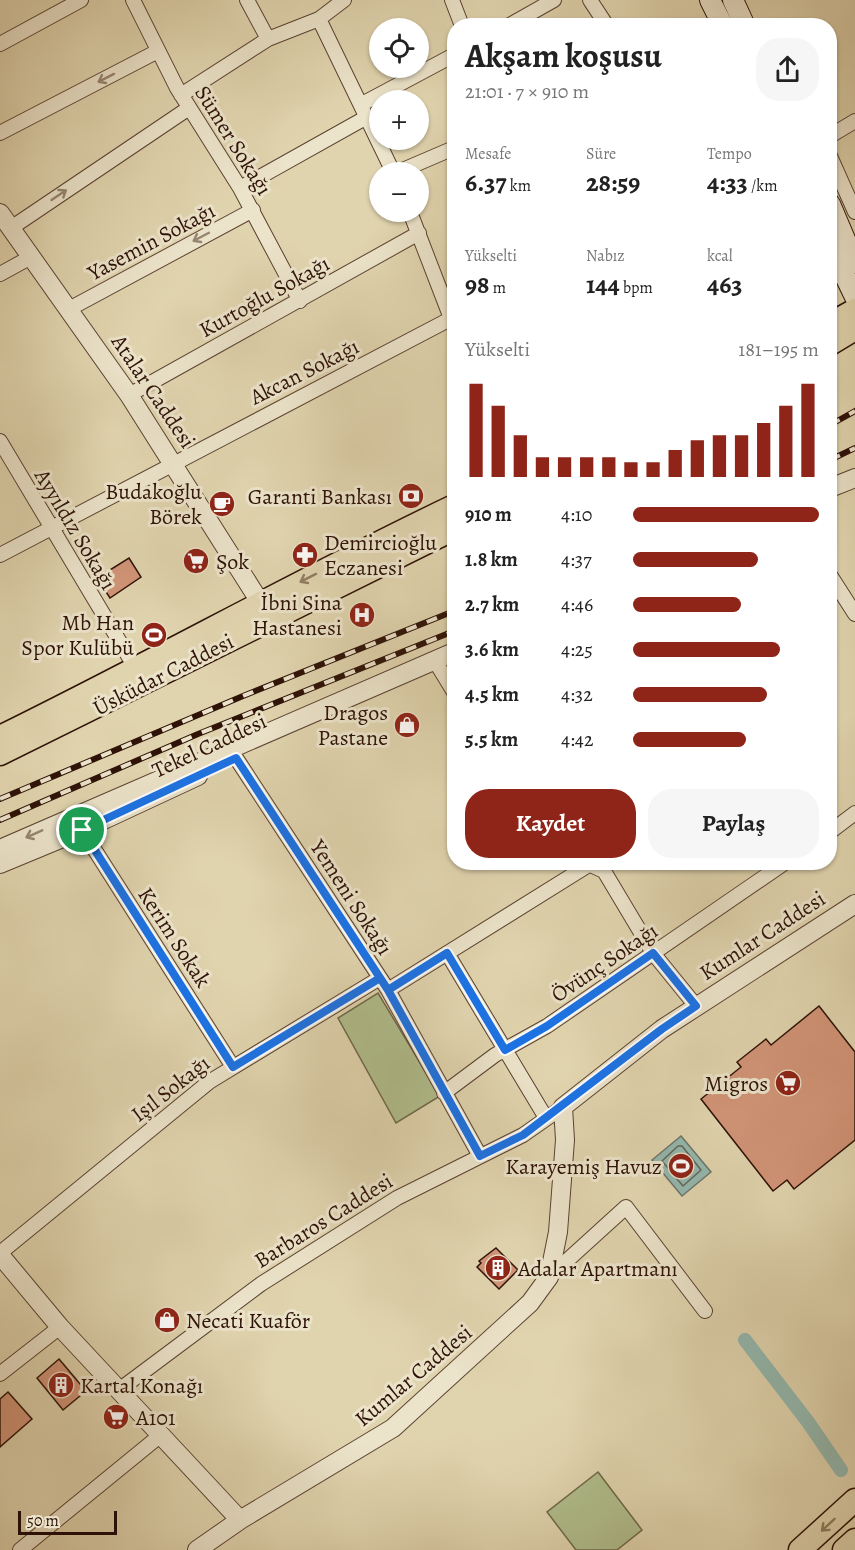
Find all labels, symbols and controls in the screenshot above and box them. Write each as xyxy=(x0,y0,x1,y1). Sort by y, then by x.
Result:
map controls xyxy=(369,18,429,222)
button: locate xyxy=(369,18,429,78)
text: Akşam koşusu xyxy=(465,33,662,78)
button: share xyxy=(756,38,819,101)
one-way arrow xyxy=(98,73,116,84)
text: 21:01 · 7 × 910 m xyxy=(465,78,589,105)
street label: Sümer Sokağı xyxy=(187,80,279,201)
button: + xyxy=(369,90,429,150)
text: Mesafe xyxy=(465,143,511,165)
text: Süre xyxy=(586,143,616,165)
text: Tempo xyxy=(707,143,752,165)
button: − xyxy=(369,162,429,222)
text: 6.37 xyxy=(465,165,507,200)
text: 28:59 xyxy=(586,165,640,200)
text: 4:33 xyxy=(707,165,748,200)
text: km xyxy=(507,175,531,197)
text: /km xyxy=(748,175,777,197)
one-way arrow xyxy=(50,189,67,201)
street label: Yasemin Sokağı xyxy=(81,196,221,289)
one-way arrow xyxy=(193,231,210,243)
text: Yükselti xyxy=(465,245,517,267)
text: Nabız xyxy=(586,245,625,267)
text: kcal xyxy=(707,245,733,267)
street label: Kurtoğlu Sokağı xyxy=(194,249,335,345)
text: 98 xyxy=(465,267,490,302)
text: 144 xyxy=(586,267,620,302)
text: 463 xyxy=(707,267,743,302)
text: m xyxy=(490,277,506,299)
text: bpm xyxy=(620,277,653,299)
street label: Atalar Caddesi xyxy=(103,328,202,454)
street label: Akcan Sokağı xyxy=(244,332,364,413)
text: Yükselti xyxy=(465,336,530,363)
text: 181–195 m xyxy=(738,336,819,363)
street label: Ayyıldız Sokağı xyxy=(27,463,123,596)
place label: Budakoğlu Börek xyxy=(105,477,202,532)
bank icon: Garanti Bankası xyxy=(396,481,426,511)
place label: Garanti Bankası xyxy=(248,482,392,512)
cafe icon: Budakoğlu Börek xyxy=(207,489,237,519)
text: 910 m xyxy=(465,501,512,528)
text: 4:10 xyxy=(561,501,592,528)
place label: Demircioğlu Eczanesi xyxy=(324,528,437,583)
pharmacy icon: Demircioğlu Eczanesi xyxy=(290,540,320,570)
supermarket icon: Şok xyxy=(181,546,211,576)
text: 1.8 km xyxy=(465,546,518,573)
text: 4:37 xyxy=(561,546,592,573)
place label: Şok xyxy=(216,547,249,577)
one-way arrow xyxy=(299,572,317,584)
place label: İbni Sina Hastanesi xyxy=(252,588,343,643)
text: 2.7 km xyxy=(465,591,519,618)
text: 4:46 xyxy=(561,591,593,618)
hospital icon: İbni Sina Hastanesi xyxy=(347,600,377,630)
place label: Mb Han Spor Kulübü xyxy=(21,608,134,663)
sports icon: Mb Han Spor Kulübü xyxy=(139,620,169,650)
street label: Üsküdar Caddesi xyxy=(88,627,239,723)
text: 3.6 km xyxy=(465,636,519,663)
text: 4:25 xyxy=(561,636,593,663)
text: 4.5 km xyxy=(465,681,519,708)
text: 4:32 xyxy=(561,681,593,708)
place label: Dragos Pastane xyxy=(318,698,388,753)
street label: Tekel Caddesi xyxy=(147,706,272,786)
shop icon: Dragos Pastane xyxy=(392,710,422,740)
text: 5.5 km xyxy=(465,726,518,753)
text: 4:42 xyxy=(561,726,593,753)
button: Kaydet xyxy=(465,789,636,858)
button: Paylaş xyxy=(648,789,819,858)
pin xyxy=(56,804,107,855)
icon: arrive xyxy=(65,813,98,846)
one-way arrow xyxy=(26,829,44,841)
street label: Yemeni Sokağı xyxy=(302,833,400,961)
street label: Kerim Sokak xyxy=(130,881,218,994)
street label: Kumlar Caddesi xyxy=(694,884,831,988)
street label: Övünç Sokağı xyxy=(545,916,664,1010)
street label: Işıl Sokağı xyxy=(125,1049,216,1129)
supermarket icon: Migros xyxy=(773,1068,803,1098)
place label: Migros xyxy=(704,1069,768,1099)
sports icon: Karayemiş Havuz xyxy=(666,1151,696,1181)
place label: Karayemiş Havuz xyxy=(505,1152,662,1182)
street label: Barbaros Caddesi xyxy=(249,1166,399,1275)
building icon: Adalar Apartmanı xyxy=(483,1253,513,1283)
place label: Adalar Apartmanı xyxy=(517,1254,678,1284)
shop icon: Necati Kuaför xyxy=(152,1305,182,1335)
place label: Necati Kuaför xyxy=(186,1306,310,1336)
street label: Kumlar Caddesi xyxy=(349,1318,479,1434)
building icon: Kartal Konağı xyxy=(46,1370,76,1400)
place label: Kartal Konağı xyxy=(80,1371,203,1401)
supermarket icon: A101 xyxy=(101,1402,131,1432)
place label: A101 xyxy=(135,1403,176,1433)
scale bar xyxy=(18,1508,117,1536)
text: 50 m xyxy=(27,1510,59,1532)
one-way arrow xyxy=(820,1518,835,1532)

